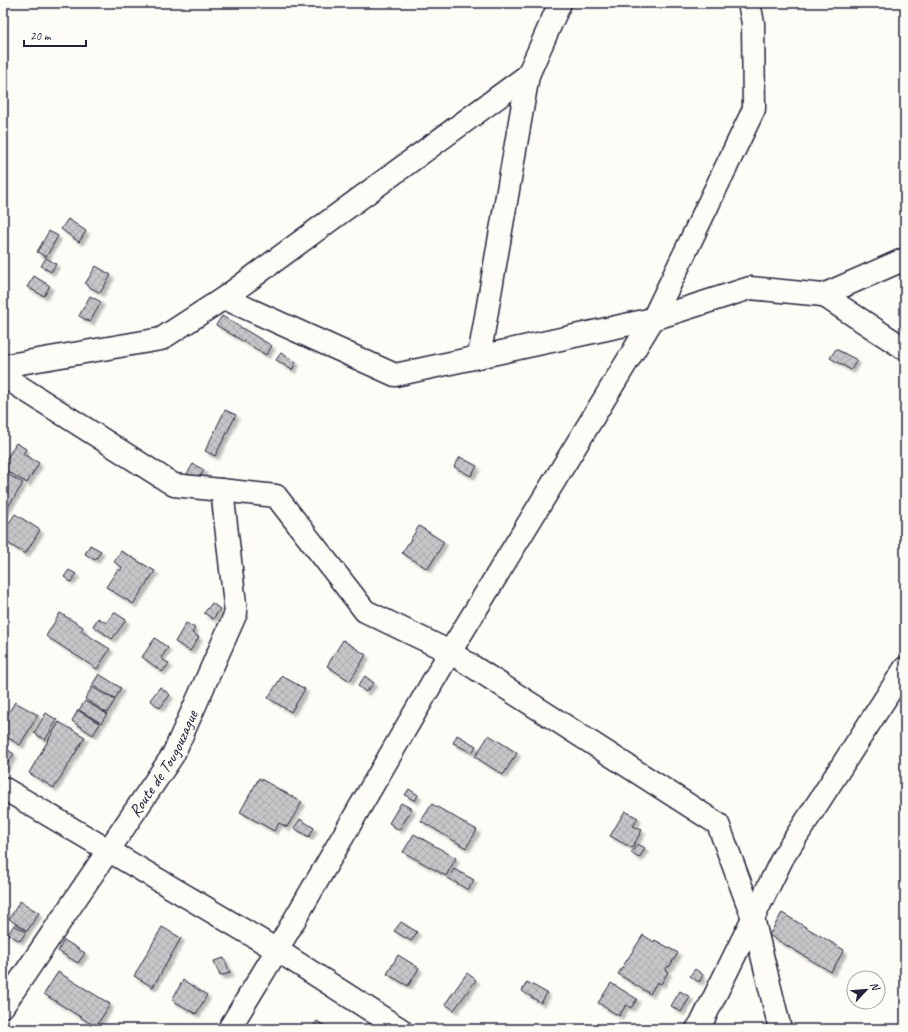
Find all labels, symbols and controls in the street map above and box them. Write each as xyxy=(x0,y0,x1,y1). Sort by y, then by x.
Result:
scale bar xyxy=(24,22,86,48)
text: 20 m xyxy=(30,28,52,44)
street label: Route de Tougouzague xyxy=(124,706,203,821)
north arrow xyxy=(846,970,886,1010)
text: N xyxy=(867,979,884,994)

